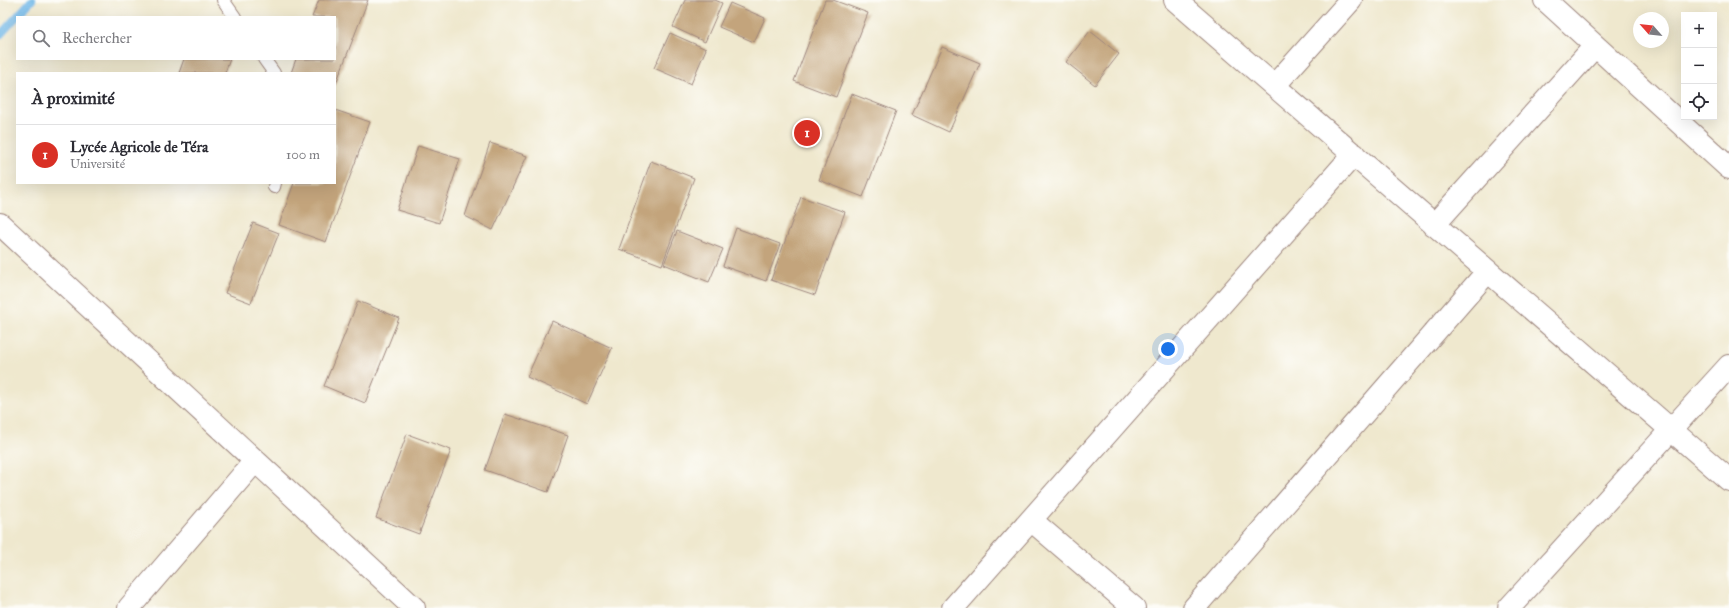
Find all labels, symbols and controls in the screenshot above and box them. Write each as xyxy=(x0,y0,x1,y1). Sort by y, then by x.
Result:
north arrow xyxy=(1633,12,1669,48)
map controls xyxy=(1681,12,1717,120)
button: + xyxy=(1681,12,1717,48)
search box xyxy=(16,16,336,60)
icon: search xyxy=(30,27,52,49)
text: Rechercher xyxy=(62,29,132,47)
button: − xyxy=(1681,48,1717,84)
button: locate xyxy=(1681,84,1717,120)
text: À proximité xyxy=(32,88,115,109)
pin: 1 xyxy=(794,118,820,148)
text: Lycée Agricole de Téra xyxy=(70,138,208,156)
text: 1 xyxy=(42,147,48,163)
text: 100 m xyxy=(286,147,320,163)
text: Université xyxy=(70,156,125,172)
your location xyxy=(1158,339,1178,359)

